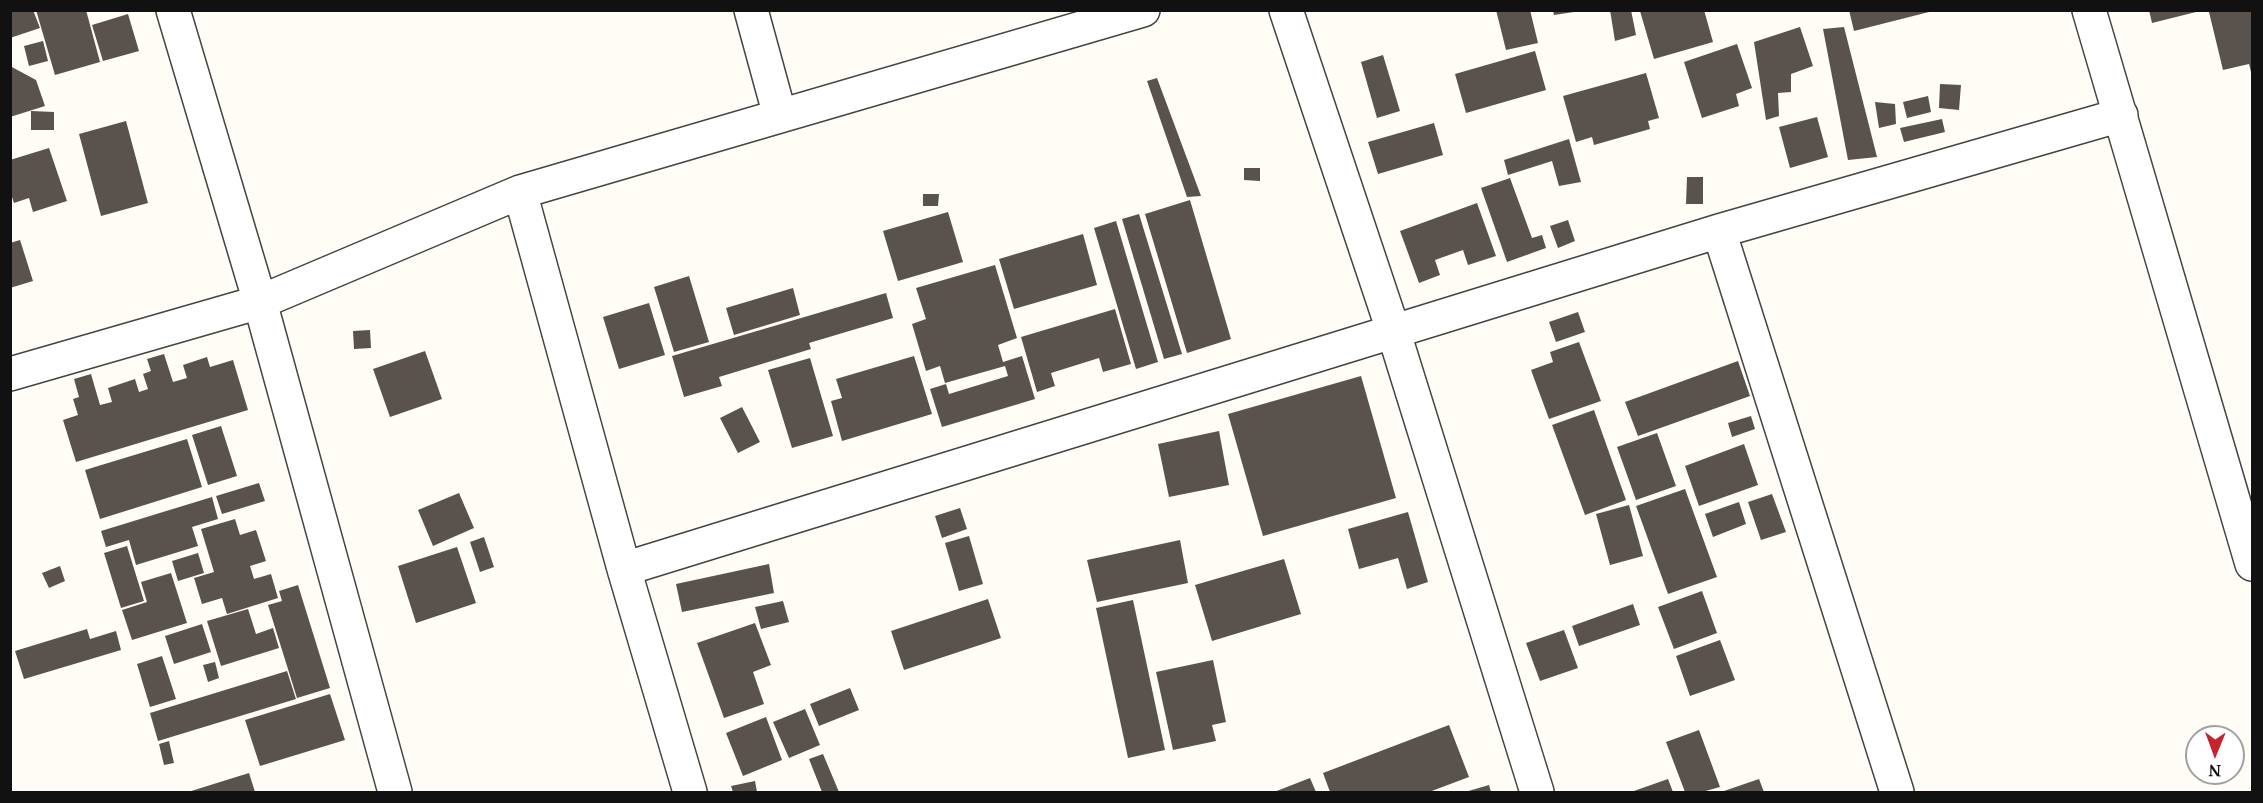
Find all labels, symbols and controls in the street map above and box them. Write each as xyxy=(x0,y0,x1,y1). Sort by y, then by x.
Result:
north arrow xyxy=(2185,725,2245,785)
text: N xyxy=(2208,760,2221,782)

